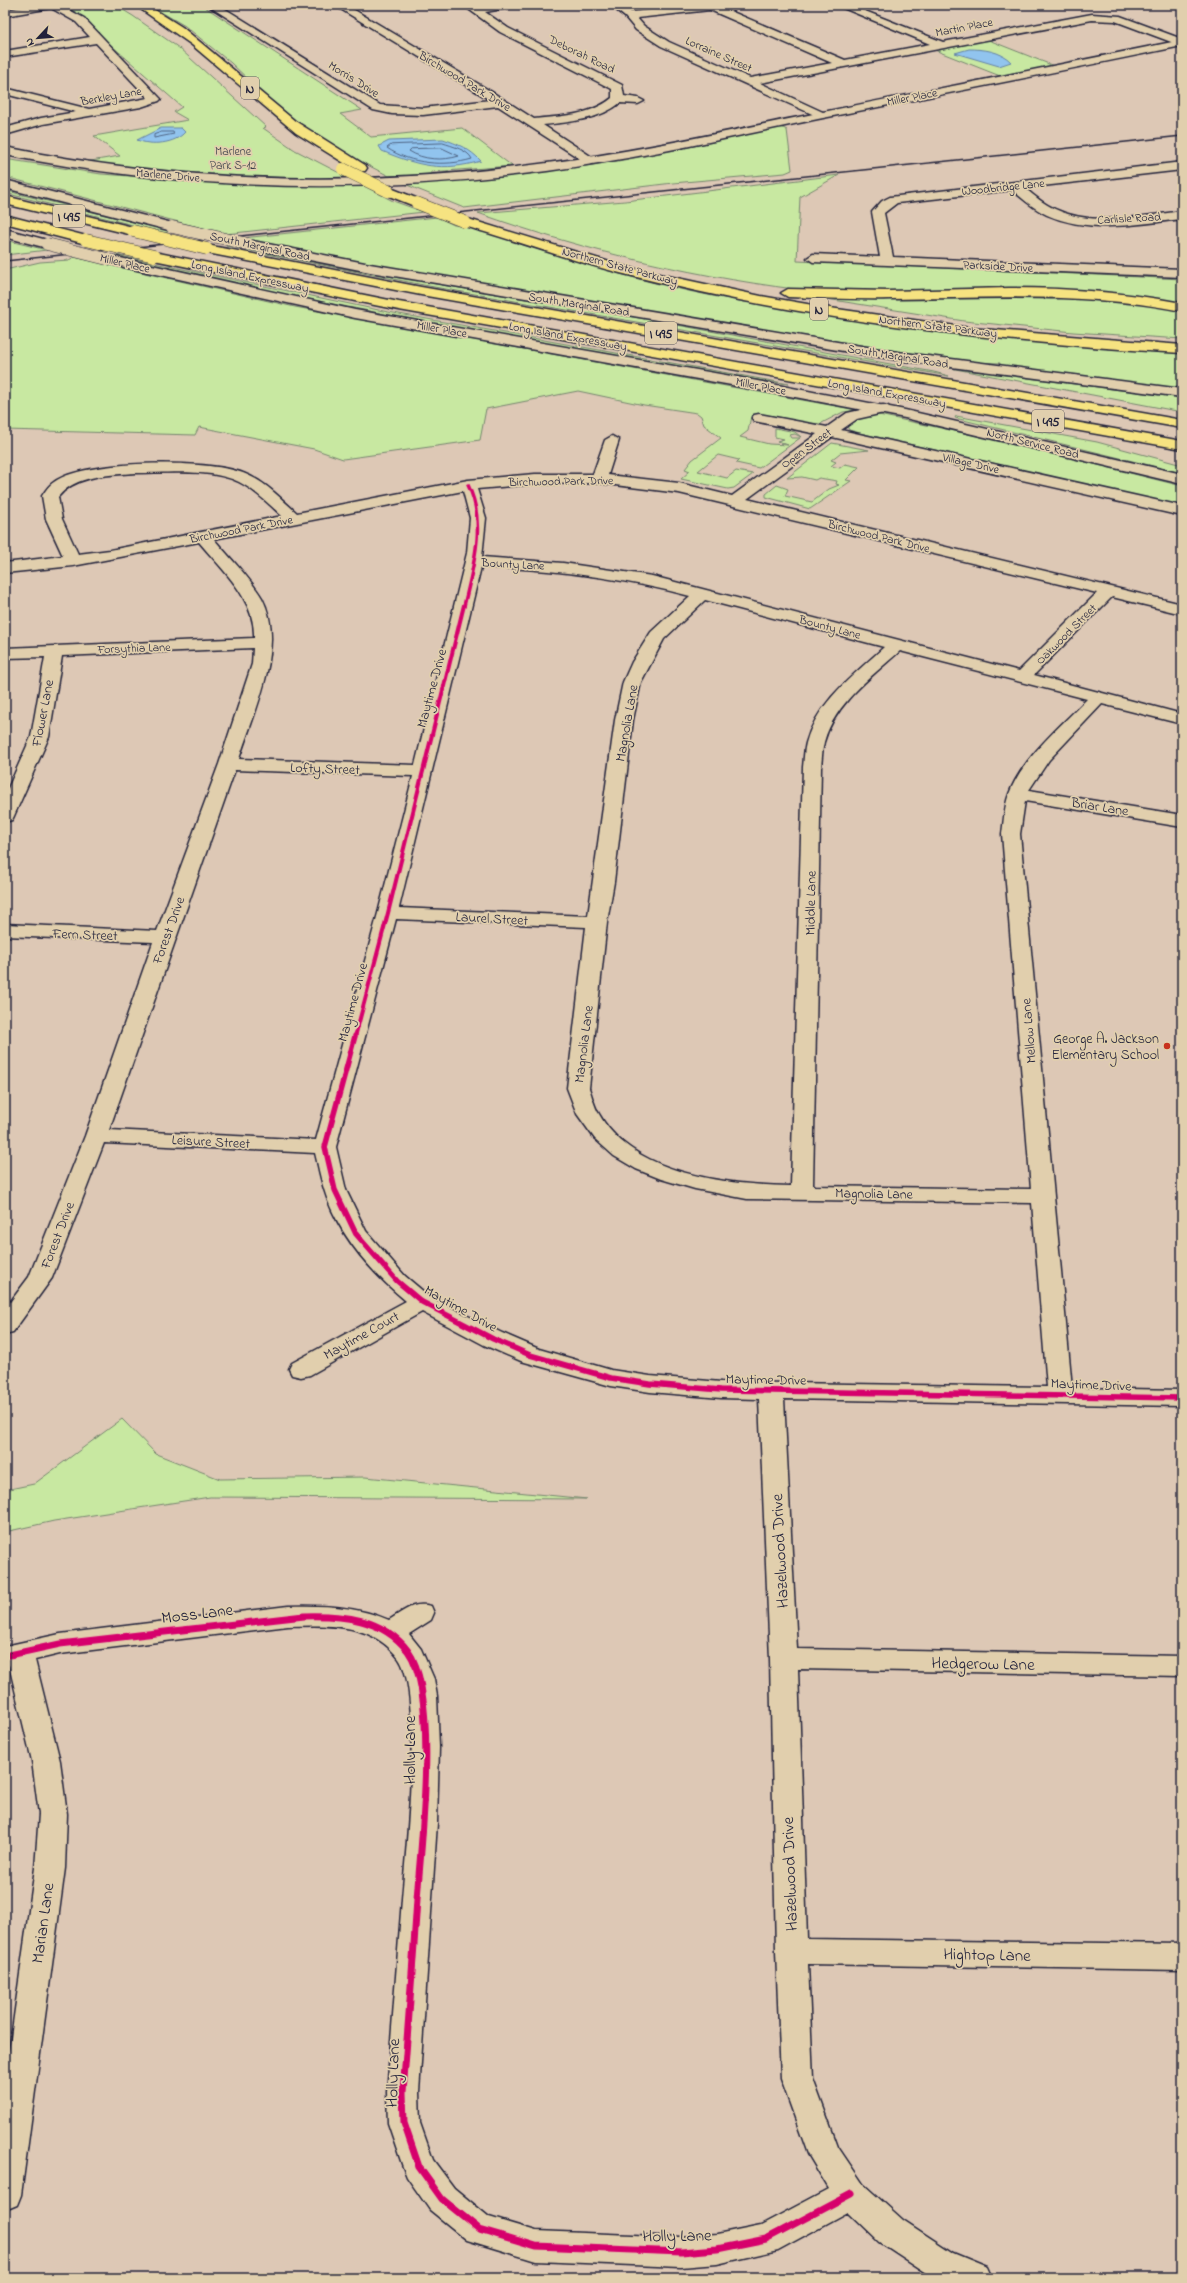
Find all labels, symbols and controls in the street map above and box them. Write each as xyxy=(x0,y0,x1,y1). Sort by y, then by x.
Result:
street label: Martin Place xyxy=(934,13,995,42)
north arrow xyxy=(18,18,58,58)
street label: Deborah Road xyxy=(544,31,618,79)
street label: Lorraine Street xyxy=(682,32,755,78)
text: N xyxy=(21,35,39,49)
street label: Birchwood Park Drive xyxy=(414,47,515,117)
street label: Morris Drive xyxy=(324,57,383,103)
road number: N xyxy=(241,77,259,99)
street label: Berkley Lane xyxy=(78,83,144,112)
street label: Miller Place xyxy=(885,84,940,112)
park label: Marlene Park S-12 xyxy=(210,143,256,175)
street label: Marlene Drive xyxy=(135,164,201,188)
street label: Woodbridge Lane xyxy=(961,175,1046,202)
road number: I 495 xyxy=(53,205,85,227)
street label: Carlisle Road xyxy=(1097,208,1162,230)
street label: South Marginal Road xyxy=(208,228,312,267)
street label: Northern State Parkway xyxy=(560,243,680,292)
street label: Miller Place xyxy=(98,249,152,279)
street label: Long Island Expressway xyxy=(189,256,310,299)
street label: Parkside Drive xyxy=(962,256,1034,278)
street label: South Marginal Road xyxy=(527,288,631,323)
road number: N xyxy=(810,298,828,320)
street label: Northern State Parkway xyxy=(878,311,998,344)
street label: Miller Place xyxy=(415,317,469,343)
street label: Long Island Expressway xyxy=(507,318,629,357)
road number: I 495 xyxy=(645,322,677,344)
street label: South Marginal Road xyxy=(846,340,950,375)
street label: Miller Place xyxy=(734,373,788,401)
street label: Long Island Expressway xyxy=(826,375,948,414)
road number: I 495 xyxy=(1032,410,1064,432)
street label: Open Street xyxy=(777,424,836,473)
street label: North Service Road xyxy=(985,424,1081,464)
street label: Village Drive xyxy=(939,448,1002,480)
street label: Birchwood Park Drive xyxy=(508,472,614,492)
street label: Birchwood Park Drive xyxy=(187,511,295,549)
street label: Birchwood Park Drive xyxy=(825,515,932,559)
street label: Bounty Lane xyxy=(480,554,545,577)
street label: Oakwood Street xyxy=(1032,600,1101,669)
street label: Bounty Lane xyxy=(796,611,863,646)
street label: Forsythia Lane xyxy=(96,639,171,660)
street label: Maytime Drive xyxy=(412,646,454,730)
street label: Flower Lane xyxy=(26,677,60,750)
street label: Magnolia Lane xyxy=(610,682,646,764)
street label: Lofty Street xyxy=(290,758,360,782)
street label: Briar Lane xyxy=(1069,792,1131,822)
street label: Middle Lane xyxy=(800,870,823,936)
street label: Forest Drive xyxy=(147,893,192,968)
street label: Laurel Street xyxy=(455,907,529,932)
street label: Fern Street xyxy=(51,924,118,947)
street label: Maytime Drive xyxy=(333,960,375,1044)
street label: Mellow Lane xyxy=(1016,997,1043,1064)
street label: Magnolia Lane xyxy=(569,1003,601,1084)
place label: George A. Jackson Elementary School xyxy=(1052,1029,1159,1067)
marker: George A. Jackson Elementary School xyxy=(1162,1041,1172,1051)
street label: Leisure Street xyxy=(171,1130,251,1155)
street label: Magnolia Lane xyxy=(835,1183,914,1207)
street label: Forest Drive xyxy=(36,1198,81,1273)
street label: Maytime Drive xyxy=(419,1281,501,1339)
street label: Maytime Court xyxy=(320,1307,404,1367)
street label: Maytime Drive xyxy=(725,1369,807,1393)
street label: Maytime Drive xyxy=(1050,1374,1132,1398)
street label: Hazelwood Drive xyxy=(765,1493,796,1609)
street label: Moss Lane xyxy=(160,1598,235,1631)
street label: Hedgerow Lane xyxy=(931,1651,1035,1680)
street label: Holly Lane xyxy=(398,1715,424,1785)
street label: Hazelwood Drive xyxy=(776,1816,805,1932)
street label: Marian Lane xyxy=(25,1881,62,1965)
street label: Hightop Lane xyxy=(943,1942,1031,1971)
street label: Holly Lane xyxy=(380,2038,408,2108)
street label: Holly Lane xyxy=(642,2223,712,2251)

